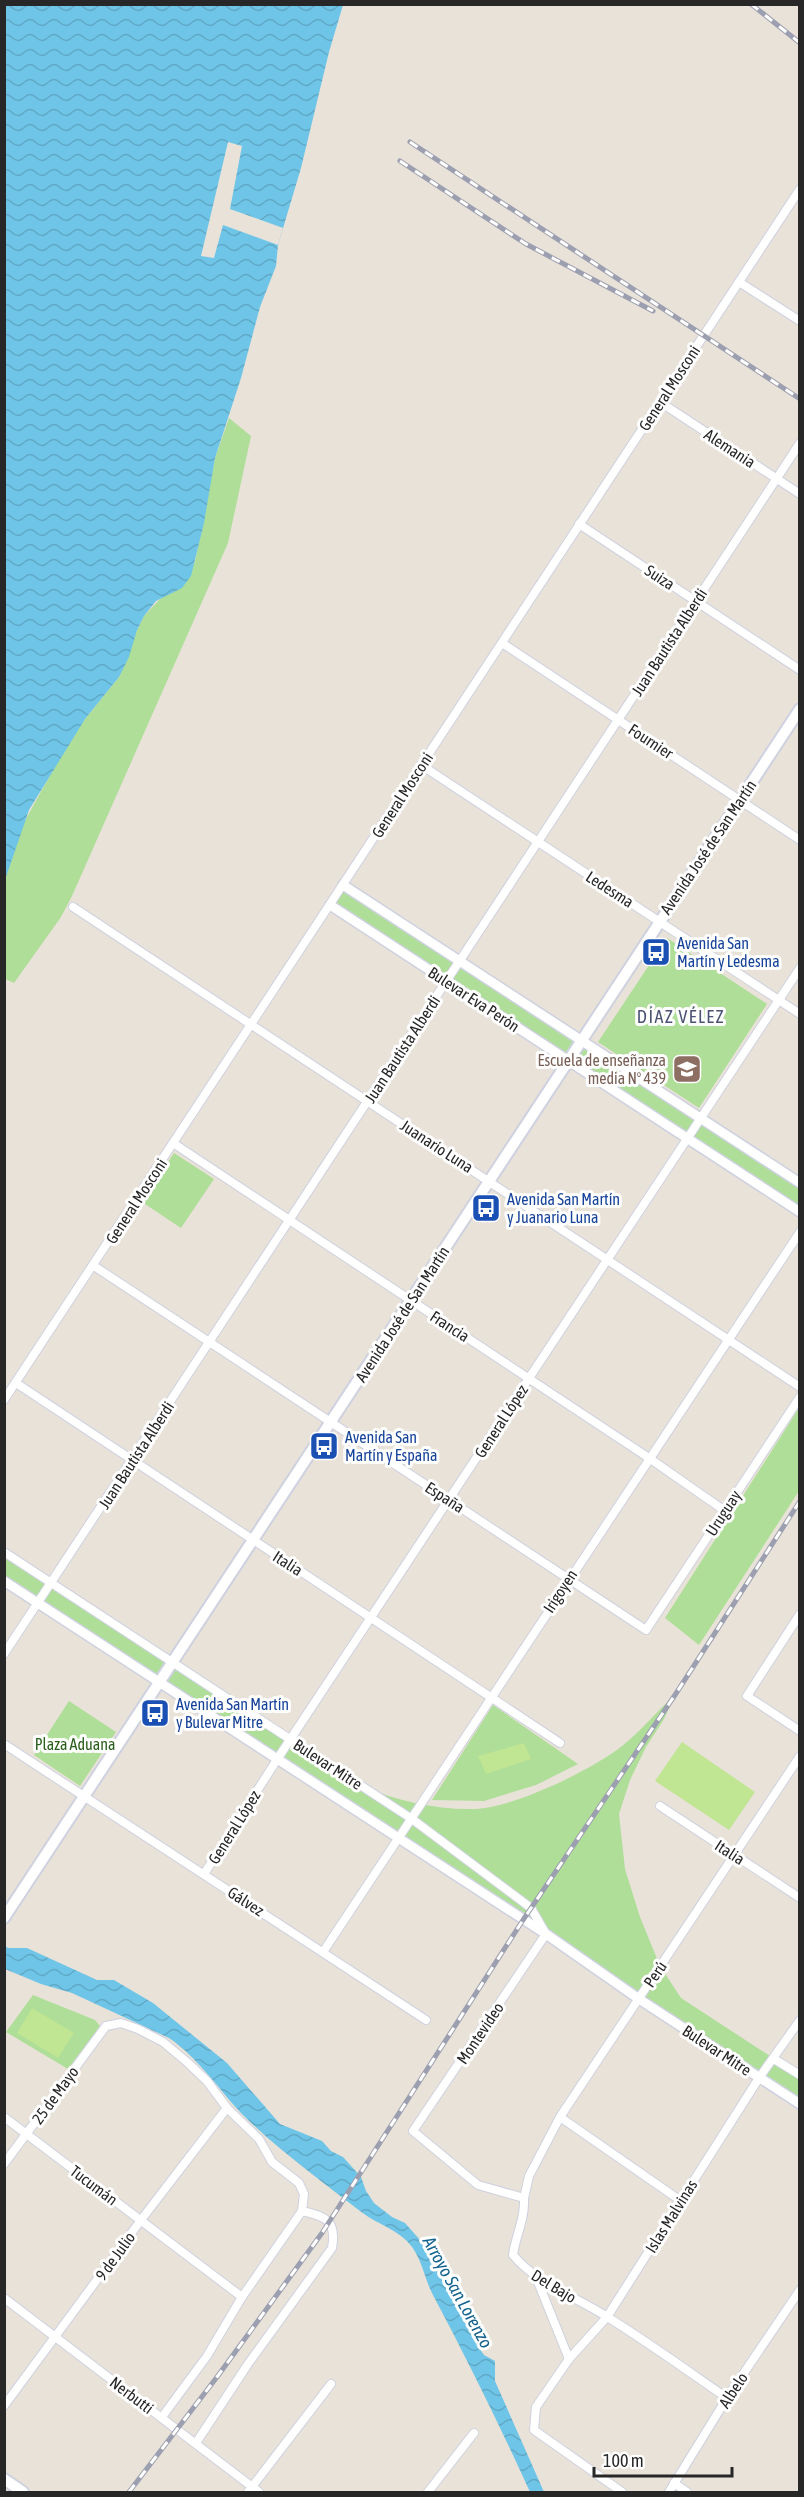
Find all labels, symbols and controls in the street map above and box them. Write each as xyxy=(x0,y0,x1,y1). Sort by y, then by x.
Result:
street label: General Mosconi xyxy=(635,342,703,434)
street label: Alemania xyxy=(701,425,759,471)
street label: Suiza xyxy=(642,561,678,593)
street label: Juan Bautista Alberdi xyxy=(628,585,710,699)
street label: Fournier xyxy=(625,720,677,762)
street label: General Mosconi xyxy=(368,749,436,841)
street label: Avenida José de San Martín xyxy=(656,777,760,917)
street label: Ledesma xyxy=(583,867,637,911)
place label: Avenida San Martín y Ledesma xyxy=(677,934,780,971)
bus stop icon: Avenida San Martín y Ledesma xyxy=(640,936,672,968)
street label: Bulevar Eva Perón xyxy=(425,963,523,1035)
street label: Juan Bautista Alberdi xyxy=(361,992,443,1106)
district label: DÍAZ VÉLEZ xyxy=(637,1006,725,1027)
place label: Escuela de enseñanza media N° 439 xyxy=(538,1051,666,1087)
school or university icon: Escuela de enseñanza media N° 439 xyxy=(671,1053,703,1085)
street label: Juanario Luna xyxy=(397,1116,477,1176)
street label: General Mosconi xyxy=(102,1155,170,1247)
place label: Avenida San Martín y Juanario Luna xyxy=(507,1190,620,1227)
bus stop icon: Avenida San Martín y Juanario Luna xyxy=(470,1192,502,1224)
street label: Avenida José de San Martín xyxy=(351,1243,453,1385)
street label: Francia xyxy=(427,1307,473,1345)
street label: General López xyxy=(471,1381,532,1461)
street label: Juan Bautista Alberdi xyxy=(95,1398,177,1512)
place label: Avenida San Martín y España xyxy=(345,1428,437,1465)
bus stop icon: Avenida San Martín y España xyxy=(308,1430,340,1462)
street label: España xyxy=(422,1478,468,1517)
street label: Uruguay xyxy=(702,1487,745,1540)
street label: Italia xyxy=(270,1547,306,1579)
street label: Irigoyen xyxy=(539,1566,581,1617)
place label: Avenida San Martín y Bulevar Mitre xyxy=(176,1695,289,1732)
bus stop icon: Avenida San Martín y Bulevar Mitre xyxy=(139,1697,171,1729)
park label: Plaza Aduana xyxy=(35,1735,115,1753)
street label: Bulevar Mitre xyxy=(290,1735,366,1793)
street label: General López xyxy=(204,1787,265,1868)
street label: Italia xyxy=(712,1836,748,1868)
street label: Gálvez xyxy=(225,1883,268,1919)
street label: Perú xyxy=(640,1958,670,1990)
street label: Montevideo xyxy=(453,1999,507,2067)
street label: Bulevar Mitre xyxy=(679,2021,755,2079)
street label: 25 de Mayo xyxy=(28,2063,83,2128)
street label: Tucumán xyxy=(67,2161,121,2209)
street label: Islas Malvinas xyxy=(641,2176,701,2256)
street label: 9 de Julio xyxy=(92,2228,138,2284)
water label: Arroyo San Lorenzo xyxy=(418,2232,497,2351)
street label: Del Bajo xyxy=(528,2266,580,2307)
street label: Albelo xyxy=(715,2369,751,2411)
street label: Nerbutti xyxy=(107,2373,157,2417)
scale bar xyxy=(594,2440,732,2478)
text: 100 m xyxy=(603,2450,644,2471)

